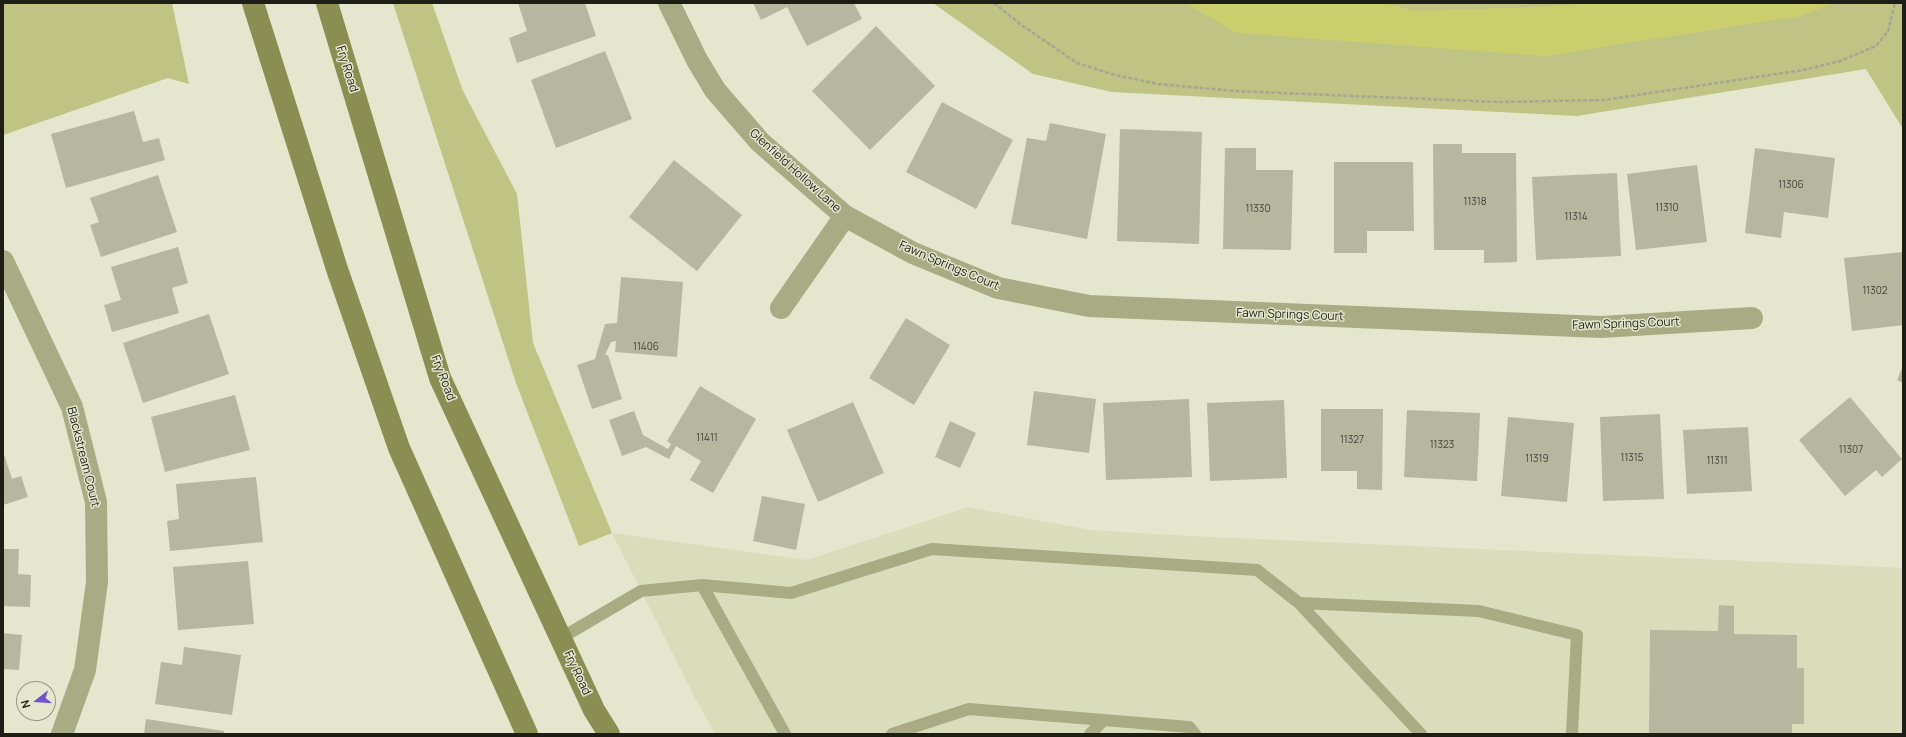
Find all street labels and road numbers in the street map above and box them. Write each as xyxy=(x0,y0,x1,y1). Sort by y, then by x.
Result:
street label: Fry Road xyxy=(333,44,361,94)
street label: Glenfield Hollow Lane xyxy=(746,126,844,216)
street label: Fawn Springs Court xyxy=(897,238,1001,294)
street label: Fawn Springs Court xyxy=(1236,306,1344,324)
street label: Fawn Springs Court xyxy=(1572,315,1680,333)
street label: Fry Road xyxy=(428,353,458,403)
street label: Blackstream Court xyxy=(64,405,102,509)
street label: Fry Road xyxy=(560,648,594,698)

